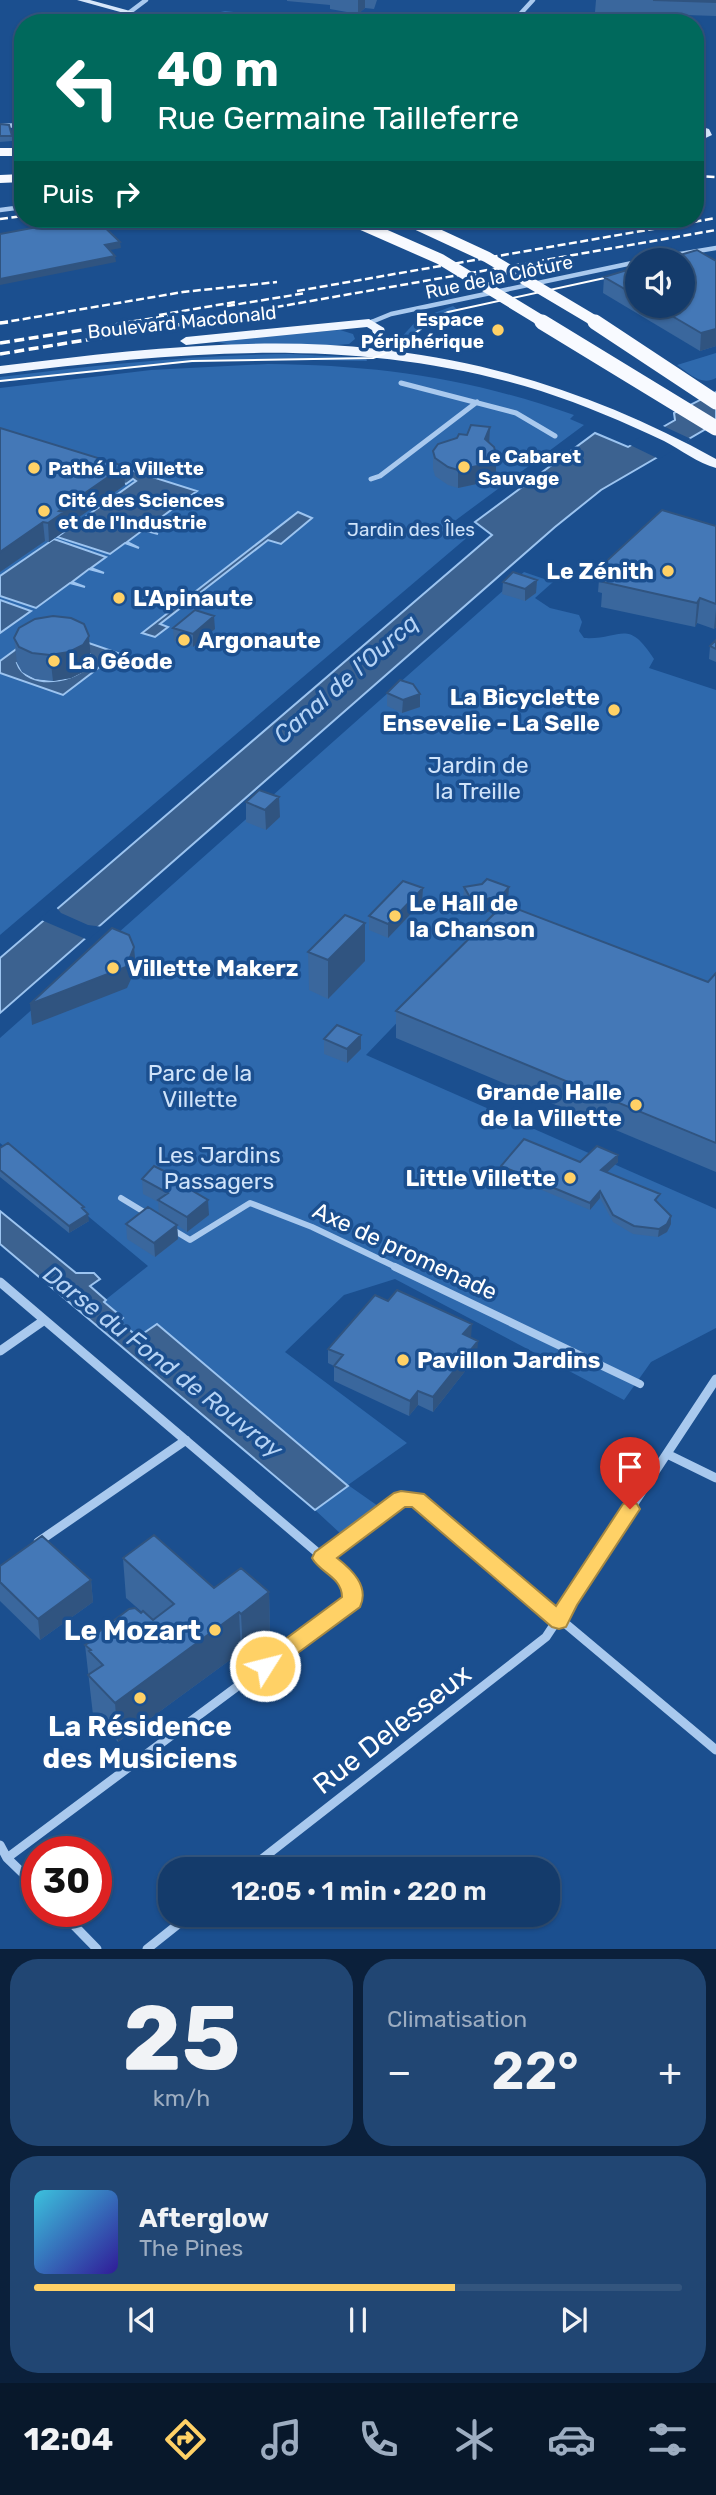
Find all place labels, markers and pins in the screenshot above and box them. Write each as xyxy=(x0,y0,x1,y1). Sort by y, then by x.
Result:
place label: Espace Périphérique xyxy=(361,308,484,353)
marker: Espace Périphérique xyxy=(490,322,506,338)
place label: Le Cabaret Sauvage xyxy=(478,445,581,490)
place label: Pathé La Villette xyxy=(48,457,204,480)
marker: Le Cabaret Sauvage xyxy=(456,459,472,475)
marker: Pathé La Villette xyxy=(26,460,42,476)
place label: Cité des Sciences et de l'Industrie xyxy=(58,489,225,534)
marker: Cité des Sciences et de l'Industrie xyxy=(36,503,52,519)
place label: Le Zénith xyxy=(546,557,654,585)
marker: Le Zénith xyxy=(660,563,676,579)
place label: L'Apinaute xyxy=(133,584,253,612)
marker: L'Apinaute xyxy=(111,590,127,606)
place label: Argonaute xyxy=(198,626,321,654)
marker: Argonaute xyxy=(176,632,192,648)
place label: La Géode xyxy=(68,647,173,675)
marker: La Géode xyxy=(46,653,62,669)
place label: La Bicyclette Ensevelie - La Selle xyxy=(382,683,600,737)
marker: La Bicyclette Ensevelie - La Selle xyxy=(606,702,622,718)
place label: Le Hall de la Chanson xyxy=(409,889,535,943)
marker: Le Hall de la Chanson xyxy=(387,908,403,924)
place label: Villette Makerz xyxy=(127,954,298,982)
marker: Villette Makerz xyxy=(105,960,121,976)
place label: Grande Halle de la Villette xyxy=(476,1078,622,1132)
marker: Grande Halle de la Villette xyxy=(628,1097,644,1113)
place label: Little Villette xyxy=(405,1164,556,1192)
marker: Little Villette xyxy=(562,1170,578,1186)
place label: Pavillon Jardins xyxy=(417,1346,601,1374)
marker: Pavillon Jardins xyxy=(395,1352,411,1368)
pin xyxy=(600,1437,660,1509)
place label: Le Mozart xyxy=(64,1614,201,1647)
marker: Le Mozart xyxy=(207,1622,223,1638)
marker: La Résidence des Musiciens xyxy=(132,1690,148,1706)
place label: La Résidence des Musiciens xyxy=(42,1710,238,1775)

